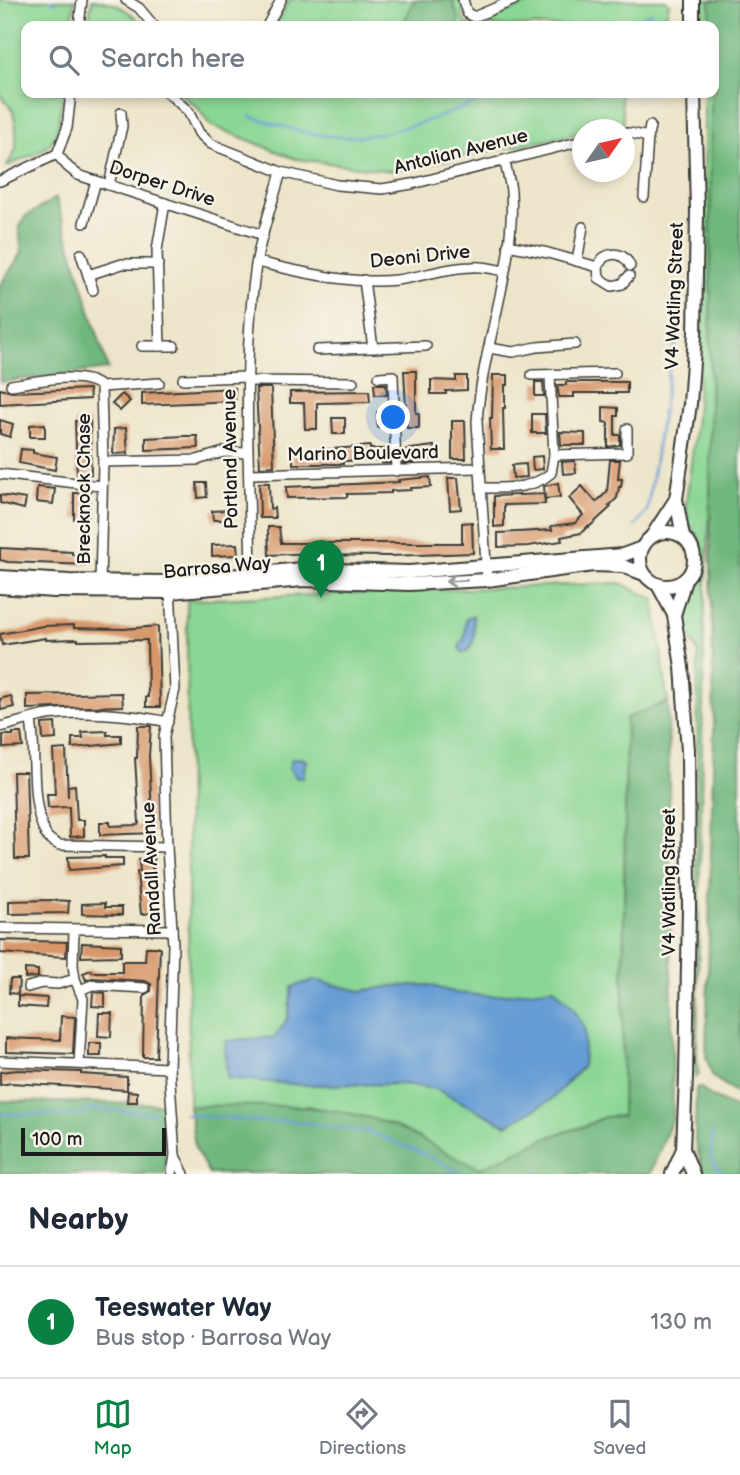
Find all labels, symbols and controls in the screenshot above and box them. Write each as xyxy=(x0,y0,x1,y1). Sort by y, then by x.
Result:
search box xyxy=(21,21,719,98)
icon: search xyxy=(45,41,83,79)
text: Search here xyxy=(101,44,245,75)
north arrow xyxy=(572,119,635,182)
street label: Antolian Avenue xyxy=(392,124,530,180)
street label: Dorper Drive xyxy=(106,156,218,212)
street label: V4 Watling Street xyxy=(661,222,689,370)
street label: Deoni Drive xyxy=(369,240,471,274)
street label: Portland Avenue xyxy=(218,389,244,529)
your location xyxy=(376,400,410,434)
street label: Brecknock Chase xyxy=(73,413,96,565)
street label: Marino Boulevard xyxy=(287,441,439,467)
pin: 1 xyxy=(298,540,344,598)
street label: Barrosa Way xyxy=(162,552,272,584)
one-way arrow xyxy=(444,575,467,588)
street label: Randall Avenue xyxy=(137,801,167,937)
street label: V4 Watling Street xyxy=(658,808,681,956)
scale bar xyxy=(21,1125,166,1157)
text: 100 m xyxy=(32,1128,83,1151)
text: Nearby xyxy=(28,1202,128,1238)
text: Teeswater Way xyxy=(95,1293,272,1324)
text: 1 xyxy=(46,1308,56,1336)
text: 130 m xyxy=(650,1308,712,1336)
text: Bus stop · Barrosa Way xyxy=(95,1324,331,1352)
tab: Map xyxy=(94,1395,132,1460)
tab: Directions xyxy=(319,1395,406,1460)
tab: Saved xyxy=(593,1395,646,1460)

